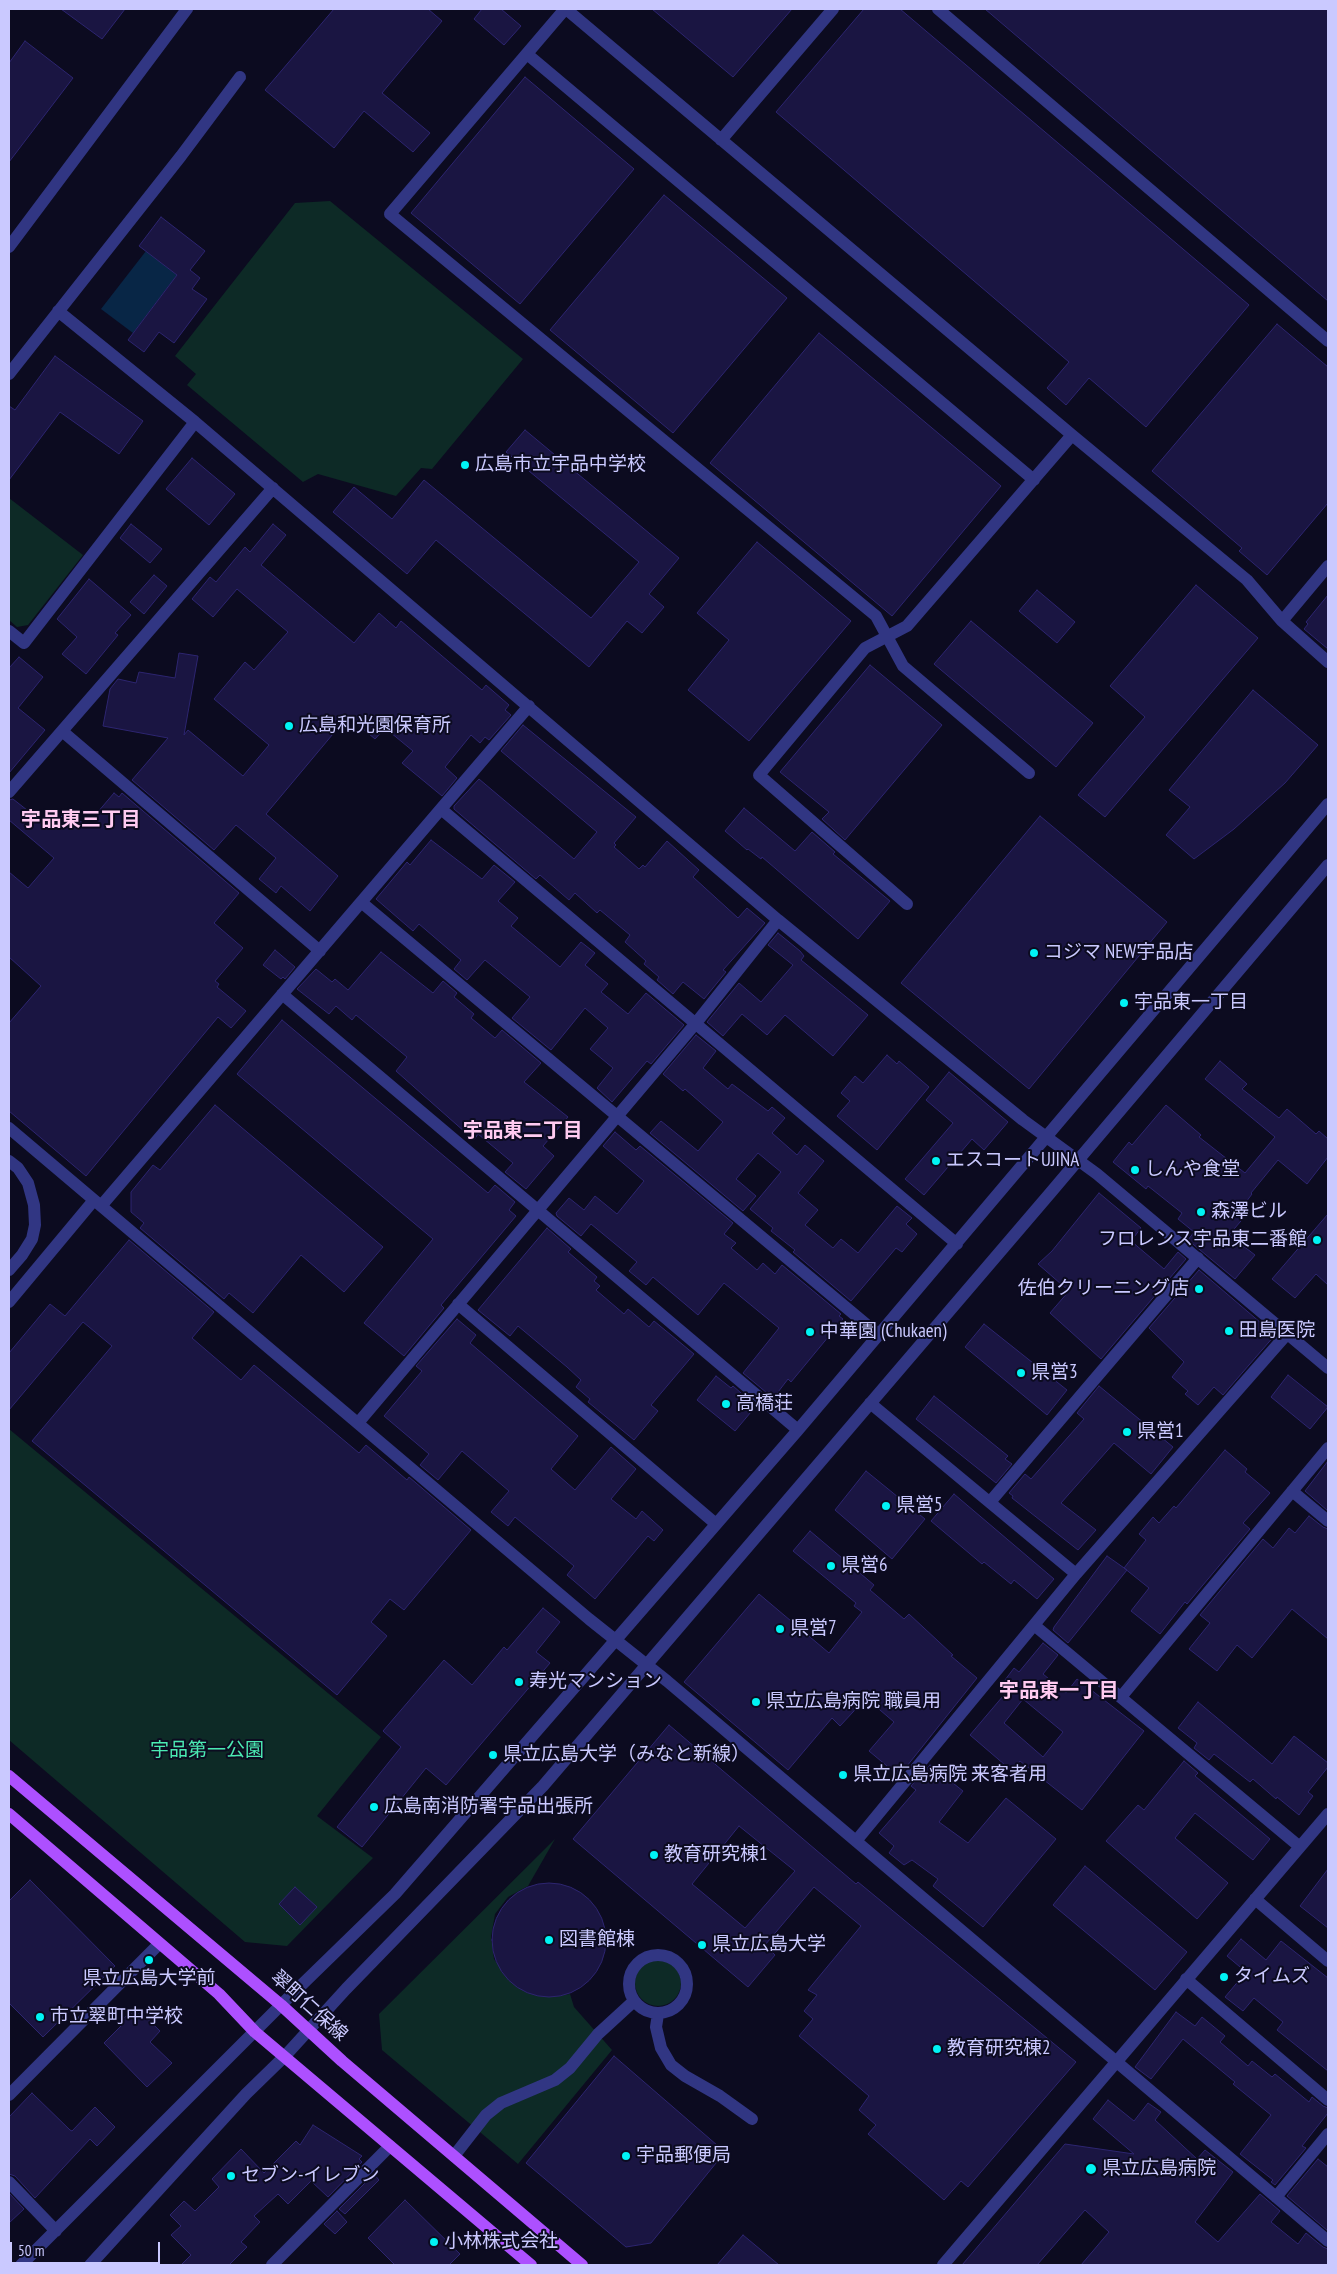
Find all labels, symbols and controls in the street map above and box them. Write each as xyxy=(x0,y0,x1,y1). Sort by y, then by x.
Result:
place label: 広島市立宇品中学校 xyxy=(475,454,646,476)
marker: 広島市立宇品中学校 xyxy=(459,459,471,471)
place label: 広島和光園保育所 xyxy=(299,715,451,737)
marker: 広島和光園保育所 xyxy=(283,720,295,732)
district label: 宇品東三丁目 xyxy=(21,808,141,832)
place label: コジマ NEW宇品店 xyxy=(1044,942,1193,964)
marker: コジマ NEW宇品店 xyxy=(1028,947,1040,959)
place label: 宇品東一丁目 xyxy=(1134,992,1248,1014)
marker: 宇品東一丁目 xyxy=(1118,997,1130,1009)
district label: 宇品東二丁目 xyxy=(463,1119,583,1143)
place label: エスコートUJINA xyxy=(946,1150,1079,1172)
marker: エスコートUJINA xyxy=(930,1155,942,1167)
place label: しんや食堂 xyxy=(1145,1159,1240,1181)
marker: しんや食堂 xyxy=(1129,1164,1141,1176)
place label: 森澤ビル xyxy=(1211,1201,1287,1223)
marker: 森澤ビル xyxy=(1195,1206,1207,1218)
place label: フロレンス宇品東二番館 xyxy=(1098,1229,1307,1251)
marker: フロレンス宇品東二番館 xyxy=(1311,1234,1323,1246)
place label: 佐伯クリーニング店 xyxy=(1018,1278,1189,1300)
marker: 佐伯クリーニング店 xyxy=(1193,1283,1205,1295)
place label: 田島医院 xyxy=(1239,1320,1315,1342)
place label: 中華園 (Chukaen) xyxy=(820,1321,946,1343)
marker: 田島医院 xyxy=(1223,1325,1235,1337)
marker: 中華園 (Chukaen) xyxy=(804,1326,816,1338)
place label: 県営3 xyxy=(1031,1362,1078,1384)
marker: 県営3 xyxy=(1015,1367,1027,1379)
place label: 高橋荘 xyxy=(736,1393,793,1415)
marker: 高橋荘 xyxy=(720,1398,732,1410)
place label: 県営1 xyxy=(1137,1421,1184,1443)
marker: 県営1 xyxy=(1121,1426,1133,1438)
place label: 県営5 xyxy=(896,1495,943,1517)
marker: 県営5 xyxy=(880,1500,892,1512)
place label: 県営6 xyxy=(841,1555,888,1577)
marker: 県営6 xyxy=(825,1560,837,1572)
place label: 県営7 xyxy=(790,1618,837,1640)
marker: 県営7 xyxy=(774,1623,786,1635)
place label: 寿光マンション xyxy=(529,1671,662,1693)
marker: 寿光マンション xyxy=(513,1676,525,1688)
district label: 宇品東一丁目 xyxy=(999,1679,1119,1703)
place label: 県立広島病院 職員用 xyxy=(766,1691,941,1713)
marker: 県立広島病院 職員用 xyxy=(750,1696,762,1708)
park label: 宇品第一公園 xyxy=(150,1740,264,1762)
place label: 県立広島大学（みなと新線） xyxy=(503,1744,750,1766)
marker: 県立広島大学（みなと新線） xyxy=(487,1749,499,1761)
place label: 県立広島病院 来客者用 xyxy=(853,1764,1047,1786)
marker: 県立広島病院 来客者用 xyxy=(837,1769,849,1781)
place label: 広島南消防署宇品出張所 xyxy=(384,1796,593,1818)
marker: 広島南消防署宇品出張所 xyxy=(368,1801,380,1813)
place label: 教育研究棟1 xyxy=(664,1844,768,1866)
marker: 教育研究棟1 xyxy=(648,1849,660,1861)
place label: 図書館棟 xyxy=(559,1929,635,1951)
marker: 図書館棟 xyxy=(543,1934,555,1946)
place label: 県立広島大学 xyxy=(712,1934,826,1956)
marker: 県立広島大学 xyxy=(696,1939,708,1951)
marker: 県立広島大学前 xyxy=(143,1954,155,1966)
street label: 翠町仁保線 xyxy=(266,1966,352,2046)
place label: タイムズ xyxy=(1234,1966,1310,1988)
place label: 県立広島大学前 xyxy=(83,1968,215,1990)
marker: タイムズ xyxy=(1218,1971,1230,1983)
place label: 市立翠町中学校 xyxy=(50,2006,183,2028)
marker: 市立翠町中学校 xyxy=(34,2011,46,2023)
place label: 教育研究棟2 xyxy=(947,2038,1051,2060)
marker: 教育研究棟2 xyxy=(931,2043,943,2055)
place label: 宇品郵便局 xyxy=(636,2145,731,2167)
marker: 宇品郵便局 xyxy=(620,2150,632,2162)
place label: 県立広島病院 xyxy=(1102,2158,1216,2180)
marker: 県立広島病院 xyxy=(1084,2162,1098,2176)
place label: セブン-イレブン xyxy=(241,2165,380,2187)
marker: セブン-イレブン xyxy=(225,2170,237,2182)
place label: 小林株式会社 xyxy=(444,2231,558,2253)
scale bar xyxy=(12,2232,162,2264)
marker: 小林株式会社 xyxy=(428,2236,440,2248)
text: 50 m xyxy=(18,2241,44,2260)

